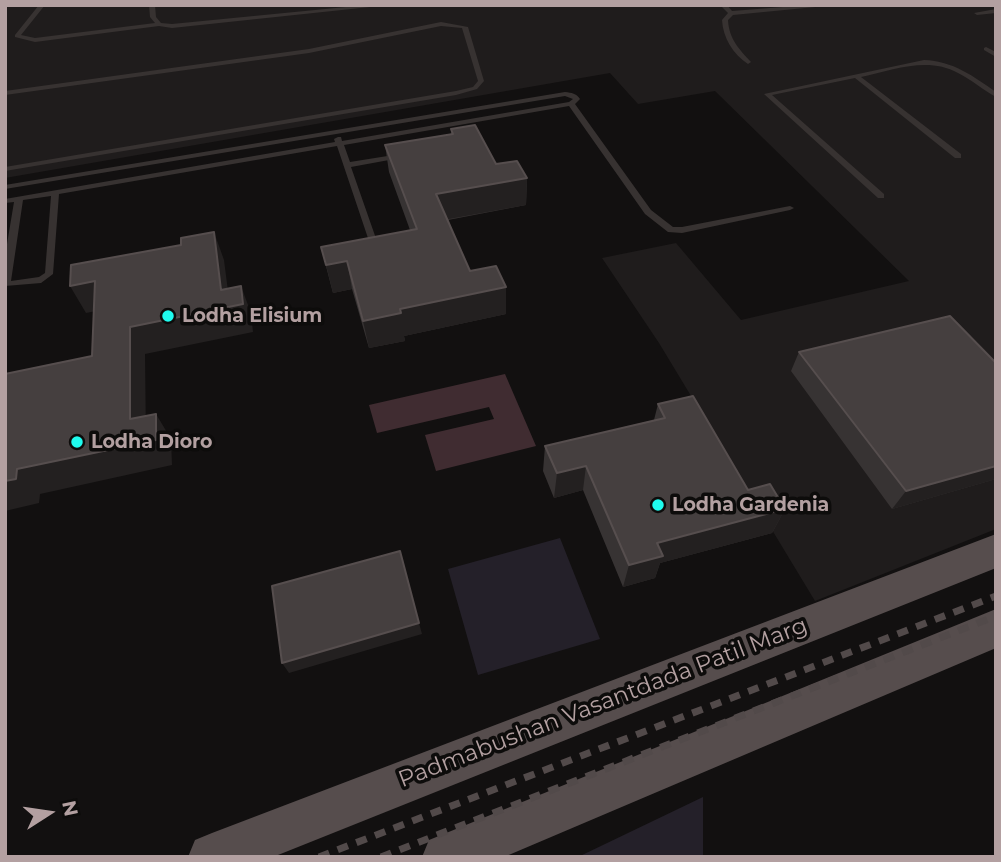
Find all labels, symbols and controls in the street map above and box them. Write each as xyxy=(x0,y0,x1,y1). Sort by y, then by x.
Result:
place label: Lodha Elisium xyxy=(182,305,322,327)
marker: Lodha Elisium xyxy=(160,308,176,324)
place label: Lodha Dioro xyxy=(91,431,213,453)
marker: Lodha Dioro xyxy=(69,434,85,450)
place label: Lodha Gardenia xyxy=(672,494,829,516)
marker: Lodha Gardenia xyxy=(650,497,666,513)
street label: Padmabushan Vasantdada Patil Marg xyxy=(395,612,811,794)
north arrow xyxy=(14,778,84,848)
text: N xyxy=(57,799,83,818)

